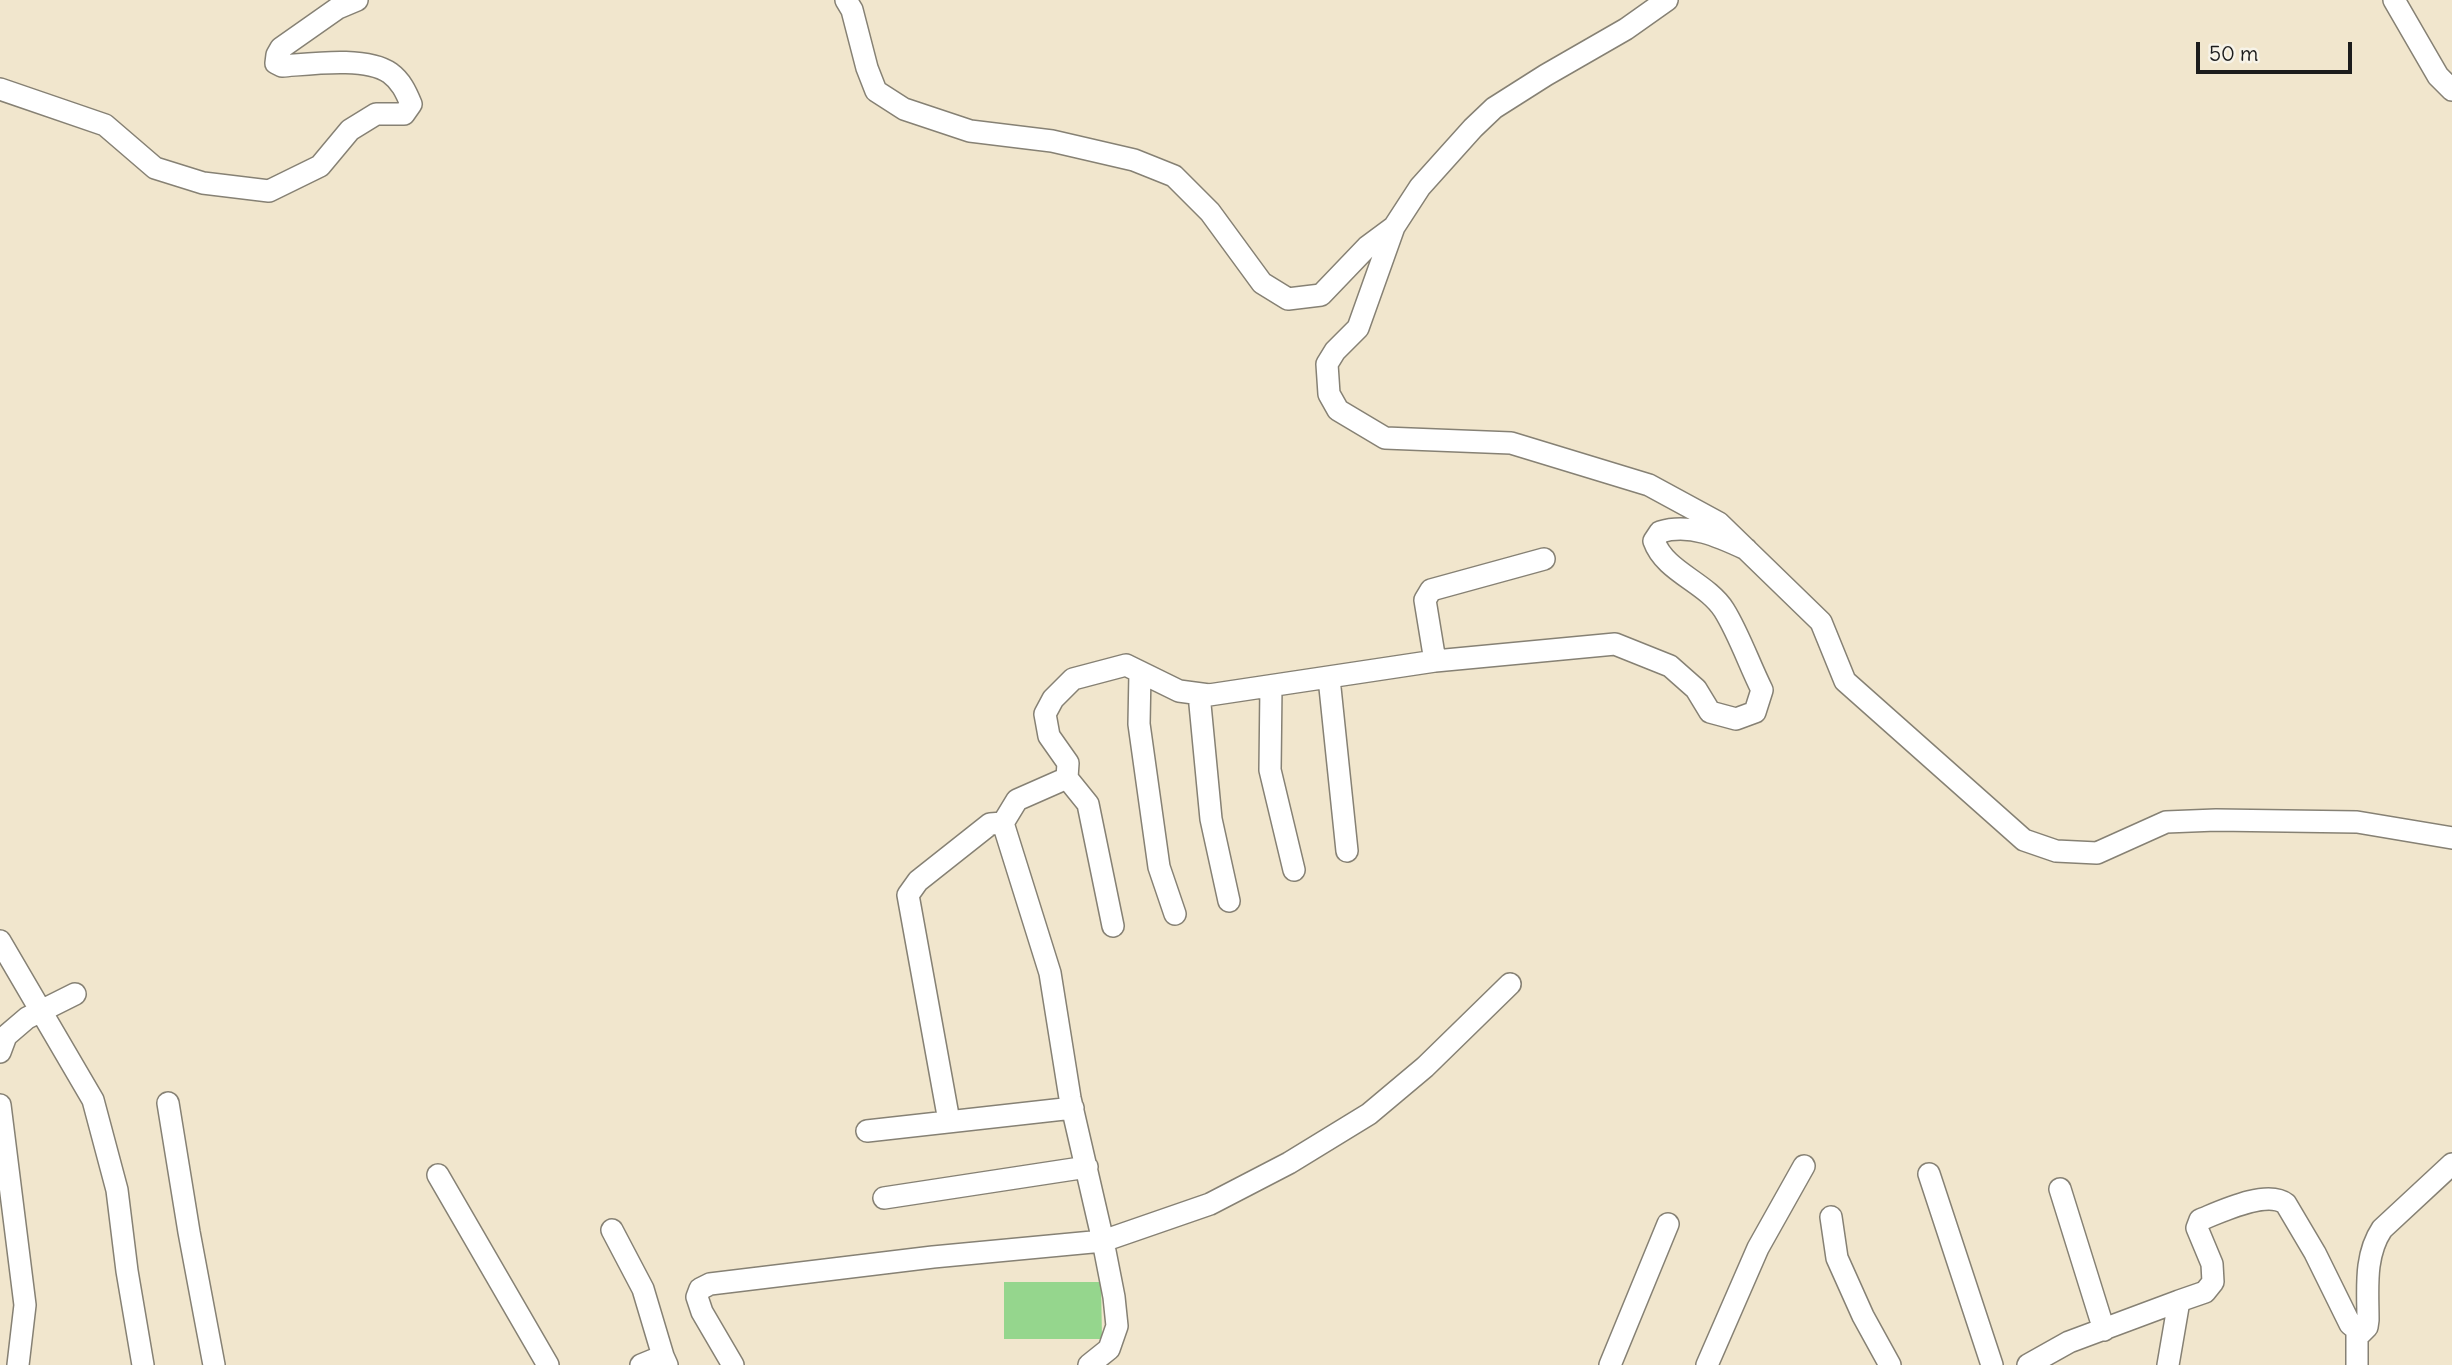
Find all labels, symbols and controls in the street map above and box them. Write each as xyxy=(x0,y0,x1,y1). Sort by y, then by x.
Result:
scale bar xyxy=(2200,28,2356,72)
text: 50 m xyxy=(2209,40,2258,67)

